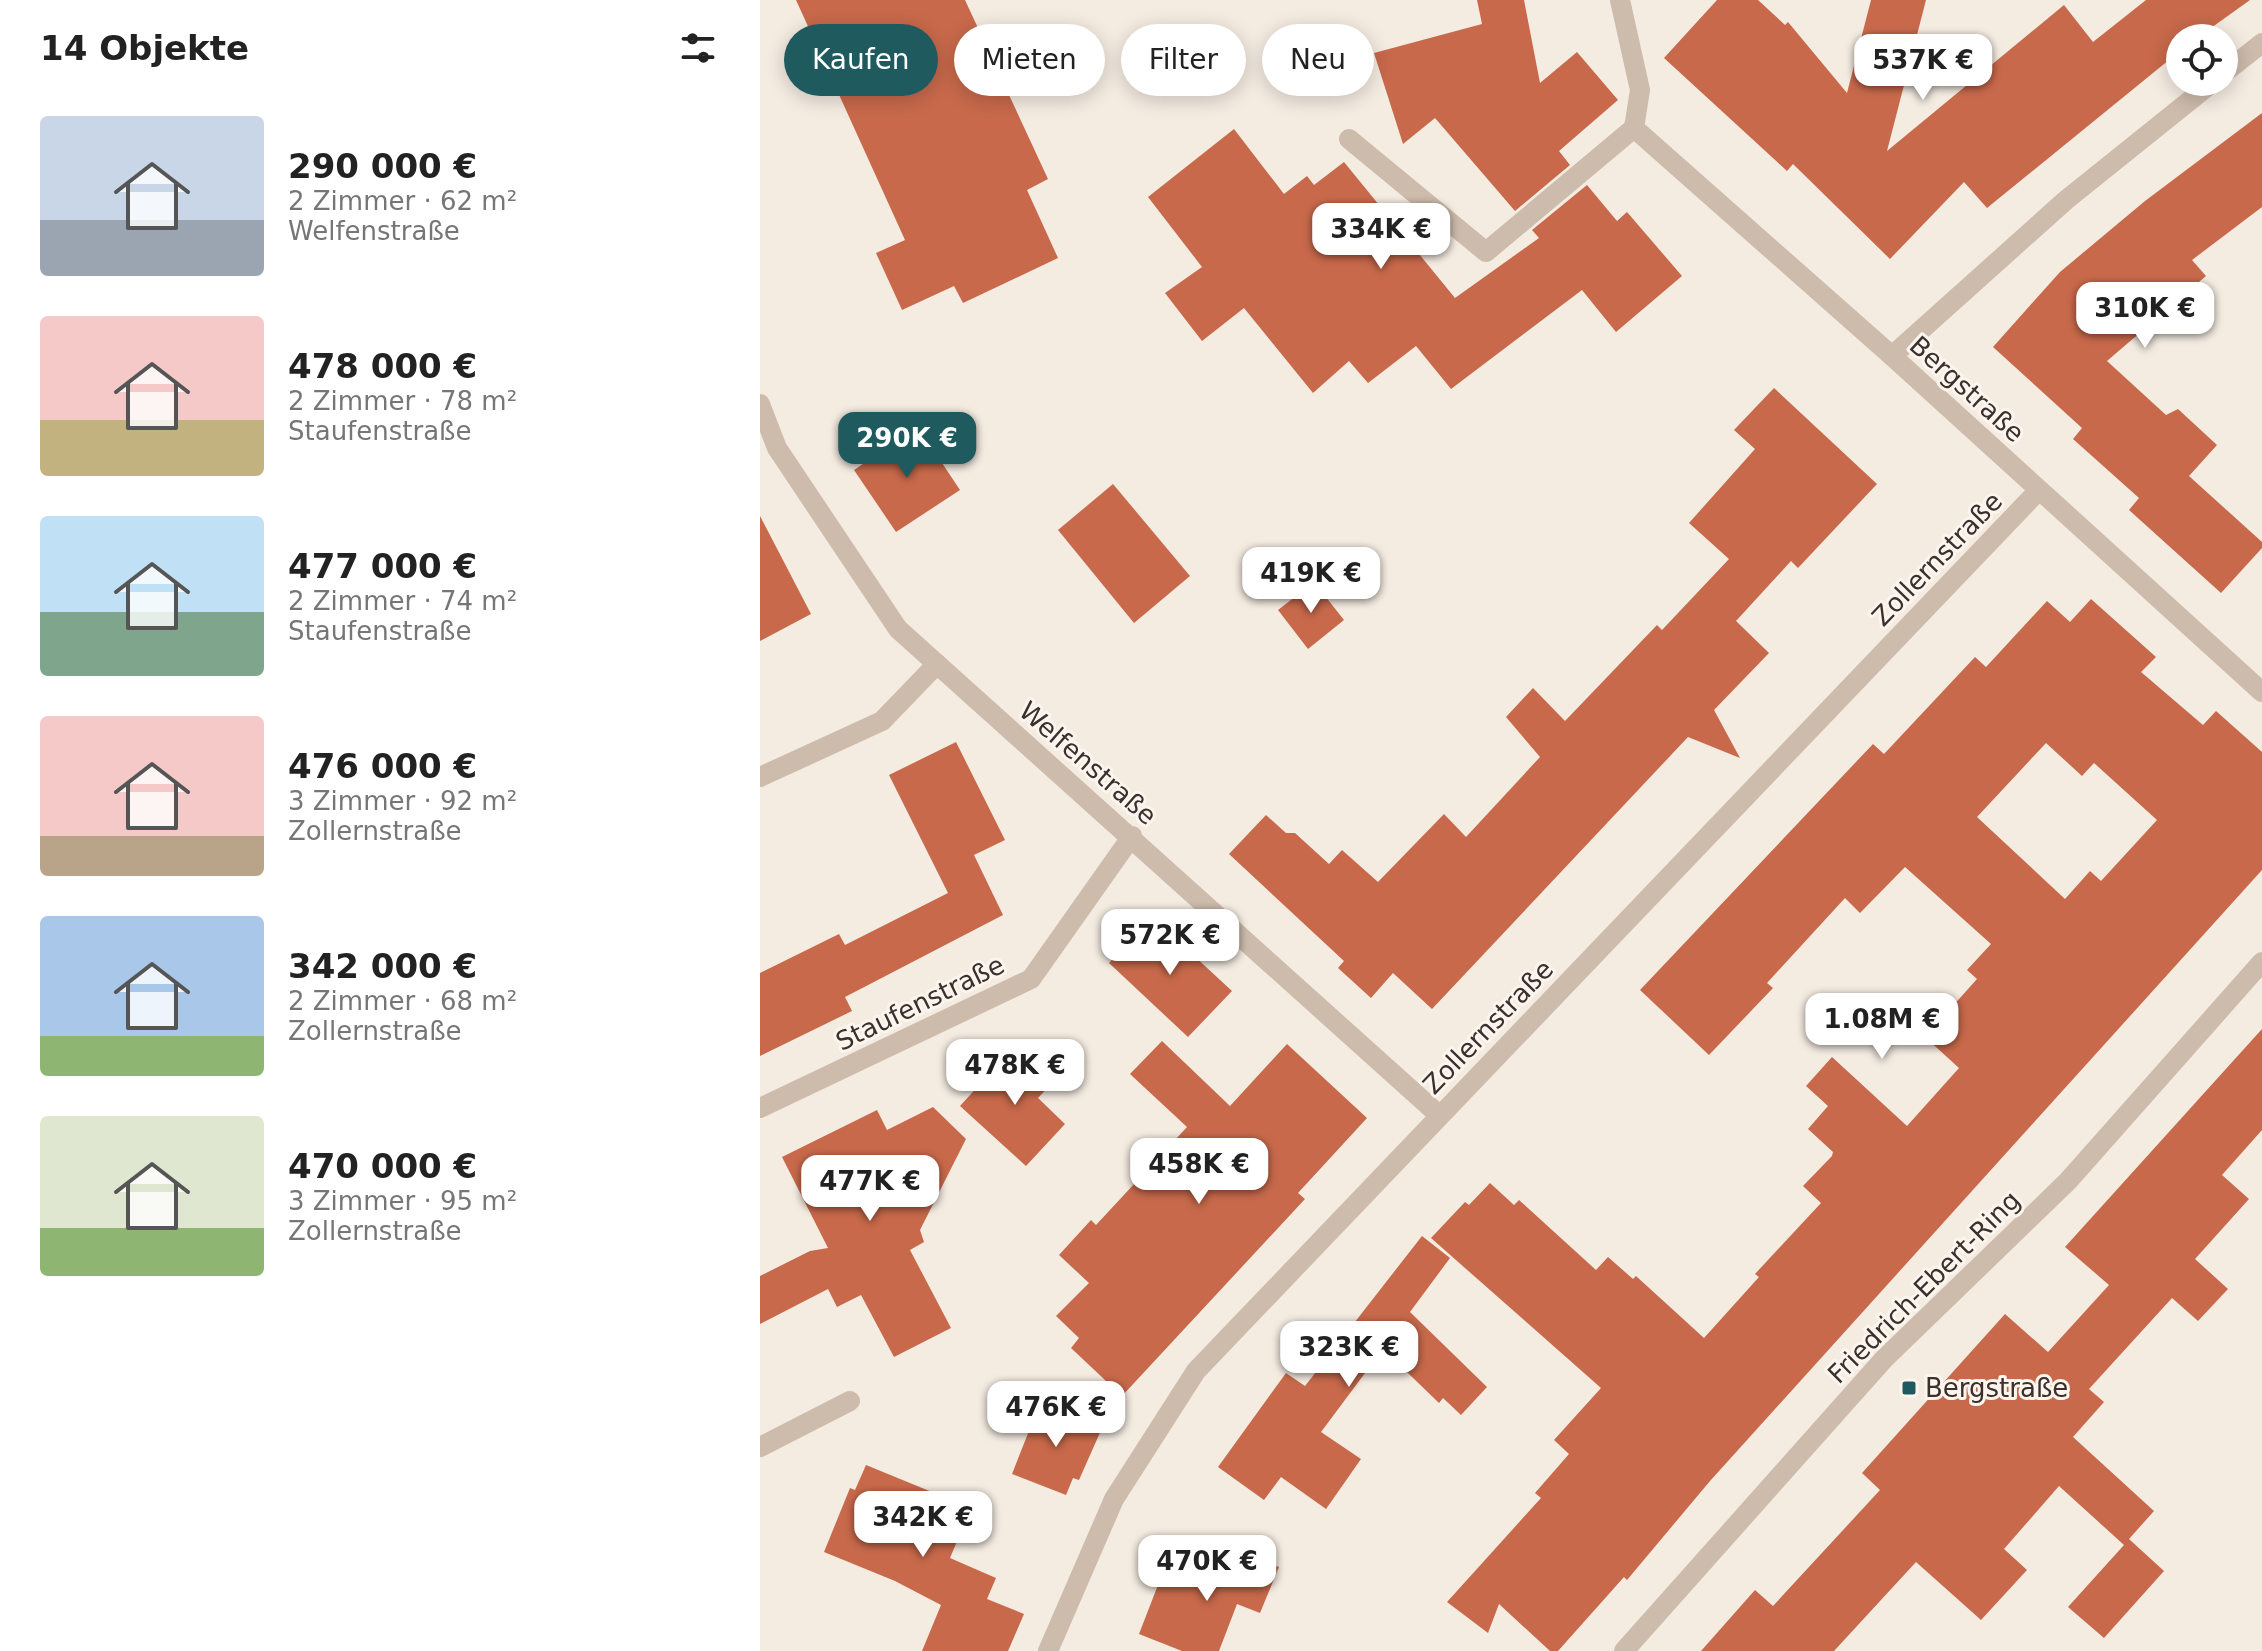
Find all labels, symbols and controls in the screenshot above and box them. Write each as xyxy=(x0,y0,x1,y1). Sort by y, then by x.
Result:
chip: Kaufen xyxy=(784,24,938,96)
chip: Mieten xyxy=(954,24,1105,96)
chip: Filter xyxy=(1121,24,1246,96)
chip: Neu xyxy=(1262,24,1374,96)
map controls xyxy=(2166,24,2238,96)
button: locate xyxy=(2166,24,2238,96)
icon: filters xyxy=(676,26,720,70)
text: 14 Objekte xyxy=(40,28,249,68)
pin: 537K € xyxy=(1858,34,1988,102)
text: 537K € xyxy=(1872,45,1974,75)
text: 290 000 € xyxy=(288,146,477,186)
icon: home xyxy=(104,148,200,244)
text: 2 Zimmer · 62 m² xyxy=(288,186,517,216)
pin: 334K € xyxy=(1316,203,1446,271)
text: 334K € xyxy=(1330,214,1432,244)
text: Welfenstraße xyxy=(288,216,460,246)
pin: 310K € xyxy=(2080,282,2210,350)
text: 310K € xyxy=(2094,293,2196,323)
street label: Bergstraße xyxy=(1904,330,2030,448)
text: 478 000 € xyxy=(288,346,477,386)
icon: home xyxy=(104,348,200,444)
text: 2 Zimmer · 78 m² xyxy=(288,386,517,416)
pin: 290K € xyxy=(842,412,972,480)
text: Staufenstraße xyxy=(288,416,471,446)
text: 290K € xyxy=(856,423,958,453)
street label: Zollernstraße xyxy=(1866,486,2008,632)
text: 477 000 € xyxy=(288,546,477,586)
pin: 419K € xyxy=(1246,547,1376,615)
icon: home xyxy=(104,548,200,644)
text: 419K € xyxy=(1260,558,1362,588)
text: 2 Zimmer · 74 m² xyxy=(288,586,517,616)
text: Staufenstraße xyxy=(288,616,471,646)
street label: Welfenstraße xyxy=(1013,695,1163,831)
text: 476 000 € xyxy=(288,746,477,786)
icon: home xyxy=(104,748,200,844)
text: 3 Zimmer · 92 m² xyxy=(288,786,517,816)
text: Zollernstraße xyxy=(288,816,462,846)
pin: 572K € xyxy=(1105,909,1235,977)
text: 572K € xyxy=(1119,920,1221,950)
text: 342 000 € xyxy=(288,946,477,986)
icon: home xyxy=(104,948,200,1044)
street label: Staufenstraße xyxy=(831,949,1009,1057)
street label: Zollernstraße xyxy=(1417,954,1559,1100)
text: 2 Zimmer · 68 m² xyxy=(288,986,517,1016)
pin: 1.08M € xyxy=(1808,993,1956,1061)
text: 1.08M € xyxy=(1823,1004,1941,1034)
text: Zollernstraße xyxy=(288,1016,462,1046)
pin: 478K € xyxy=(950,1039,1080,1107)
text: 478K € xyxy=(964,1050,1066,1080)
pin: 458K € xyxy=(1134,1138,1264,1206)
text: 470 000 € xyxy=(288,1146,477,1186)
icon: home xyxy=(104,1148,200,1244)
text: 458K € xyxy=(1148,1149,1250,1179)
pin: 477K € xyxy=(805,1155,935,1223)
text: 477K € xyxy=(819,1166,921,1196)
street label: Friedrich-Ebert-Ring xyxy=(1822,1185,2026,1389)
text: 3 Zimmer · 95 m² xyxy=(288,1186,517,1216)
text: Zollernstraße xyxy=(288,1216,462,1246)
pin: 323K € xyxy=(1284,1321,1414,1389)
text: 323K € xyxy=(1298,1332,1400,1362)
place label: Bergstraße xyxy=(1925,1373,2068,1403)
marker: Bergstraße xyxy=(1900,1379,1918,1397)
pin: 476K € xyxy=(991,1381,1121,1449)
text: 476K € xyxy=(1005,1392,1107,1422)
pin: 342K € xyxy=(858,1491,988,1559)
text: 342K € xyxy=(872,1502,974,1532)
pin: 470K € xyxy=(1142,1535,1272,1603)
text: 470K € xyxy=(1156,1546,1258,1576)

